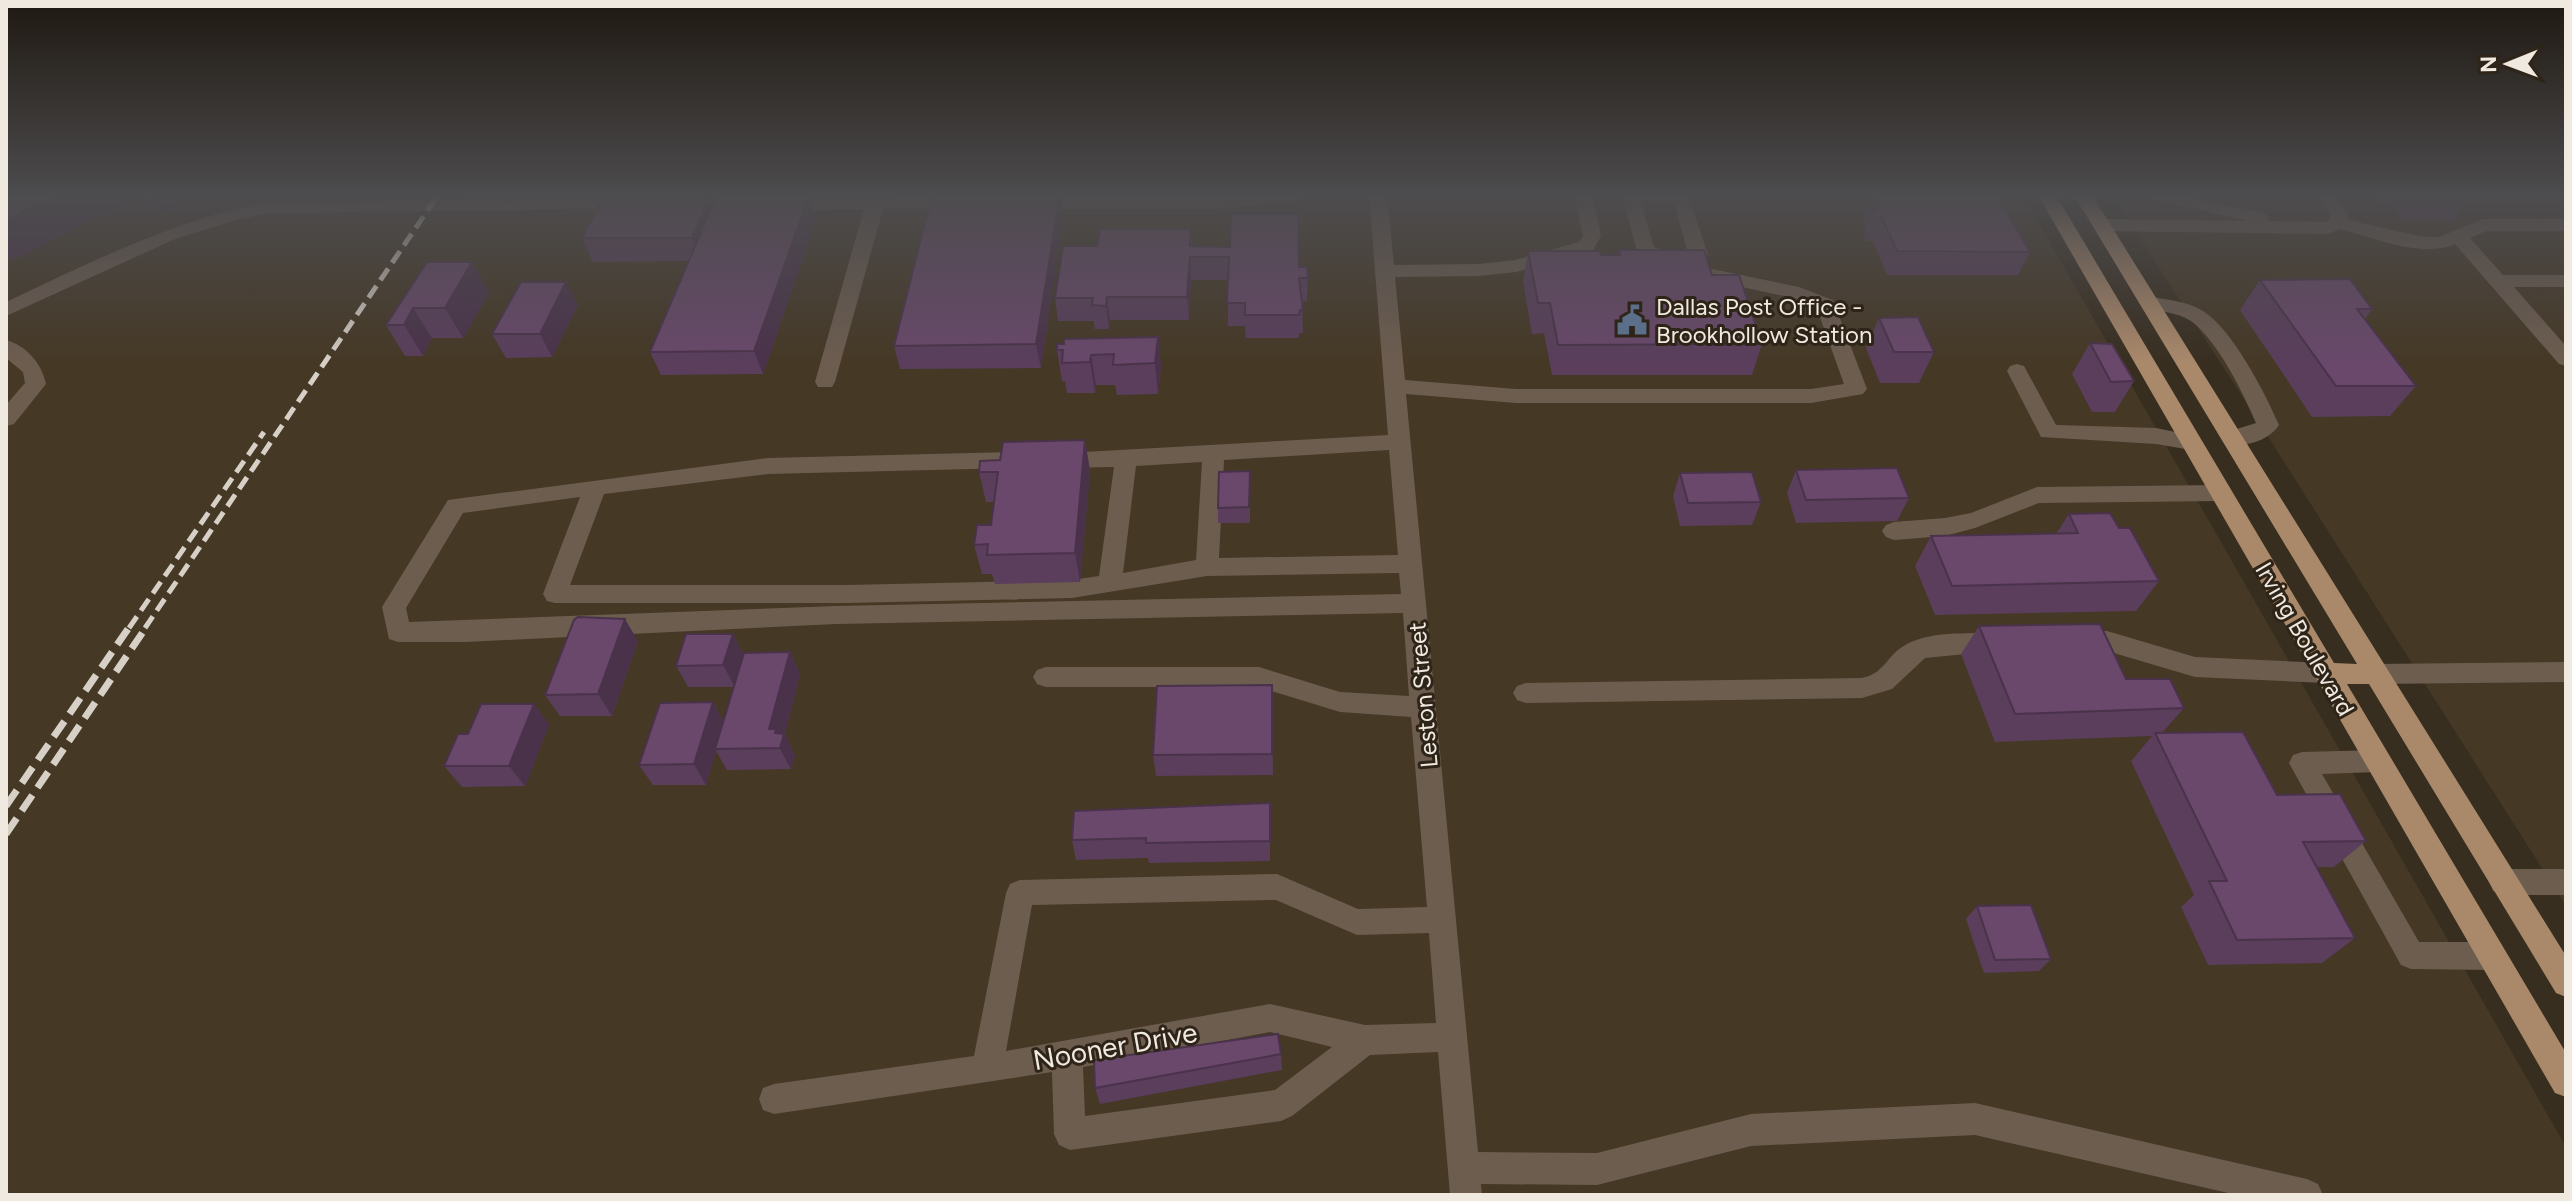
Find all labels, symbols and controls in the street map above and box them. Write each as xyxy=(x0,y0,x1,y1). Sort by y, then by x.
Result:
north arrow xyxy=(2468,24,2548,104)
text: N xyxy=(2475,56,2502,73)
place label: Dallas Post Office - Brookhollow Station xyxy=(1656,292,1872,349)
public building icon: Dallas Post Office - Brookhollow Station xyxy=(1615,303,1649,337)
street label: Irving Boulevard xyxy=(2249,557,2361,721)
street label: Leston Street xyxy=(1402,621,1444,769)
street label: Nooner Drive xyxy=(1030,1015,1200,1077)

